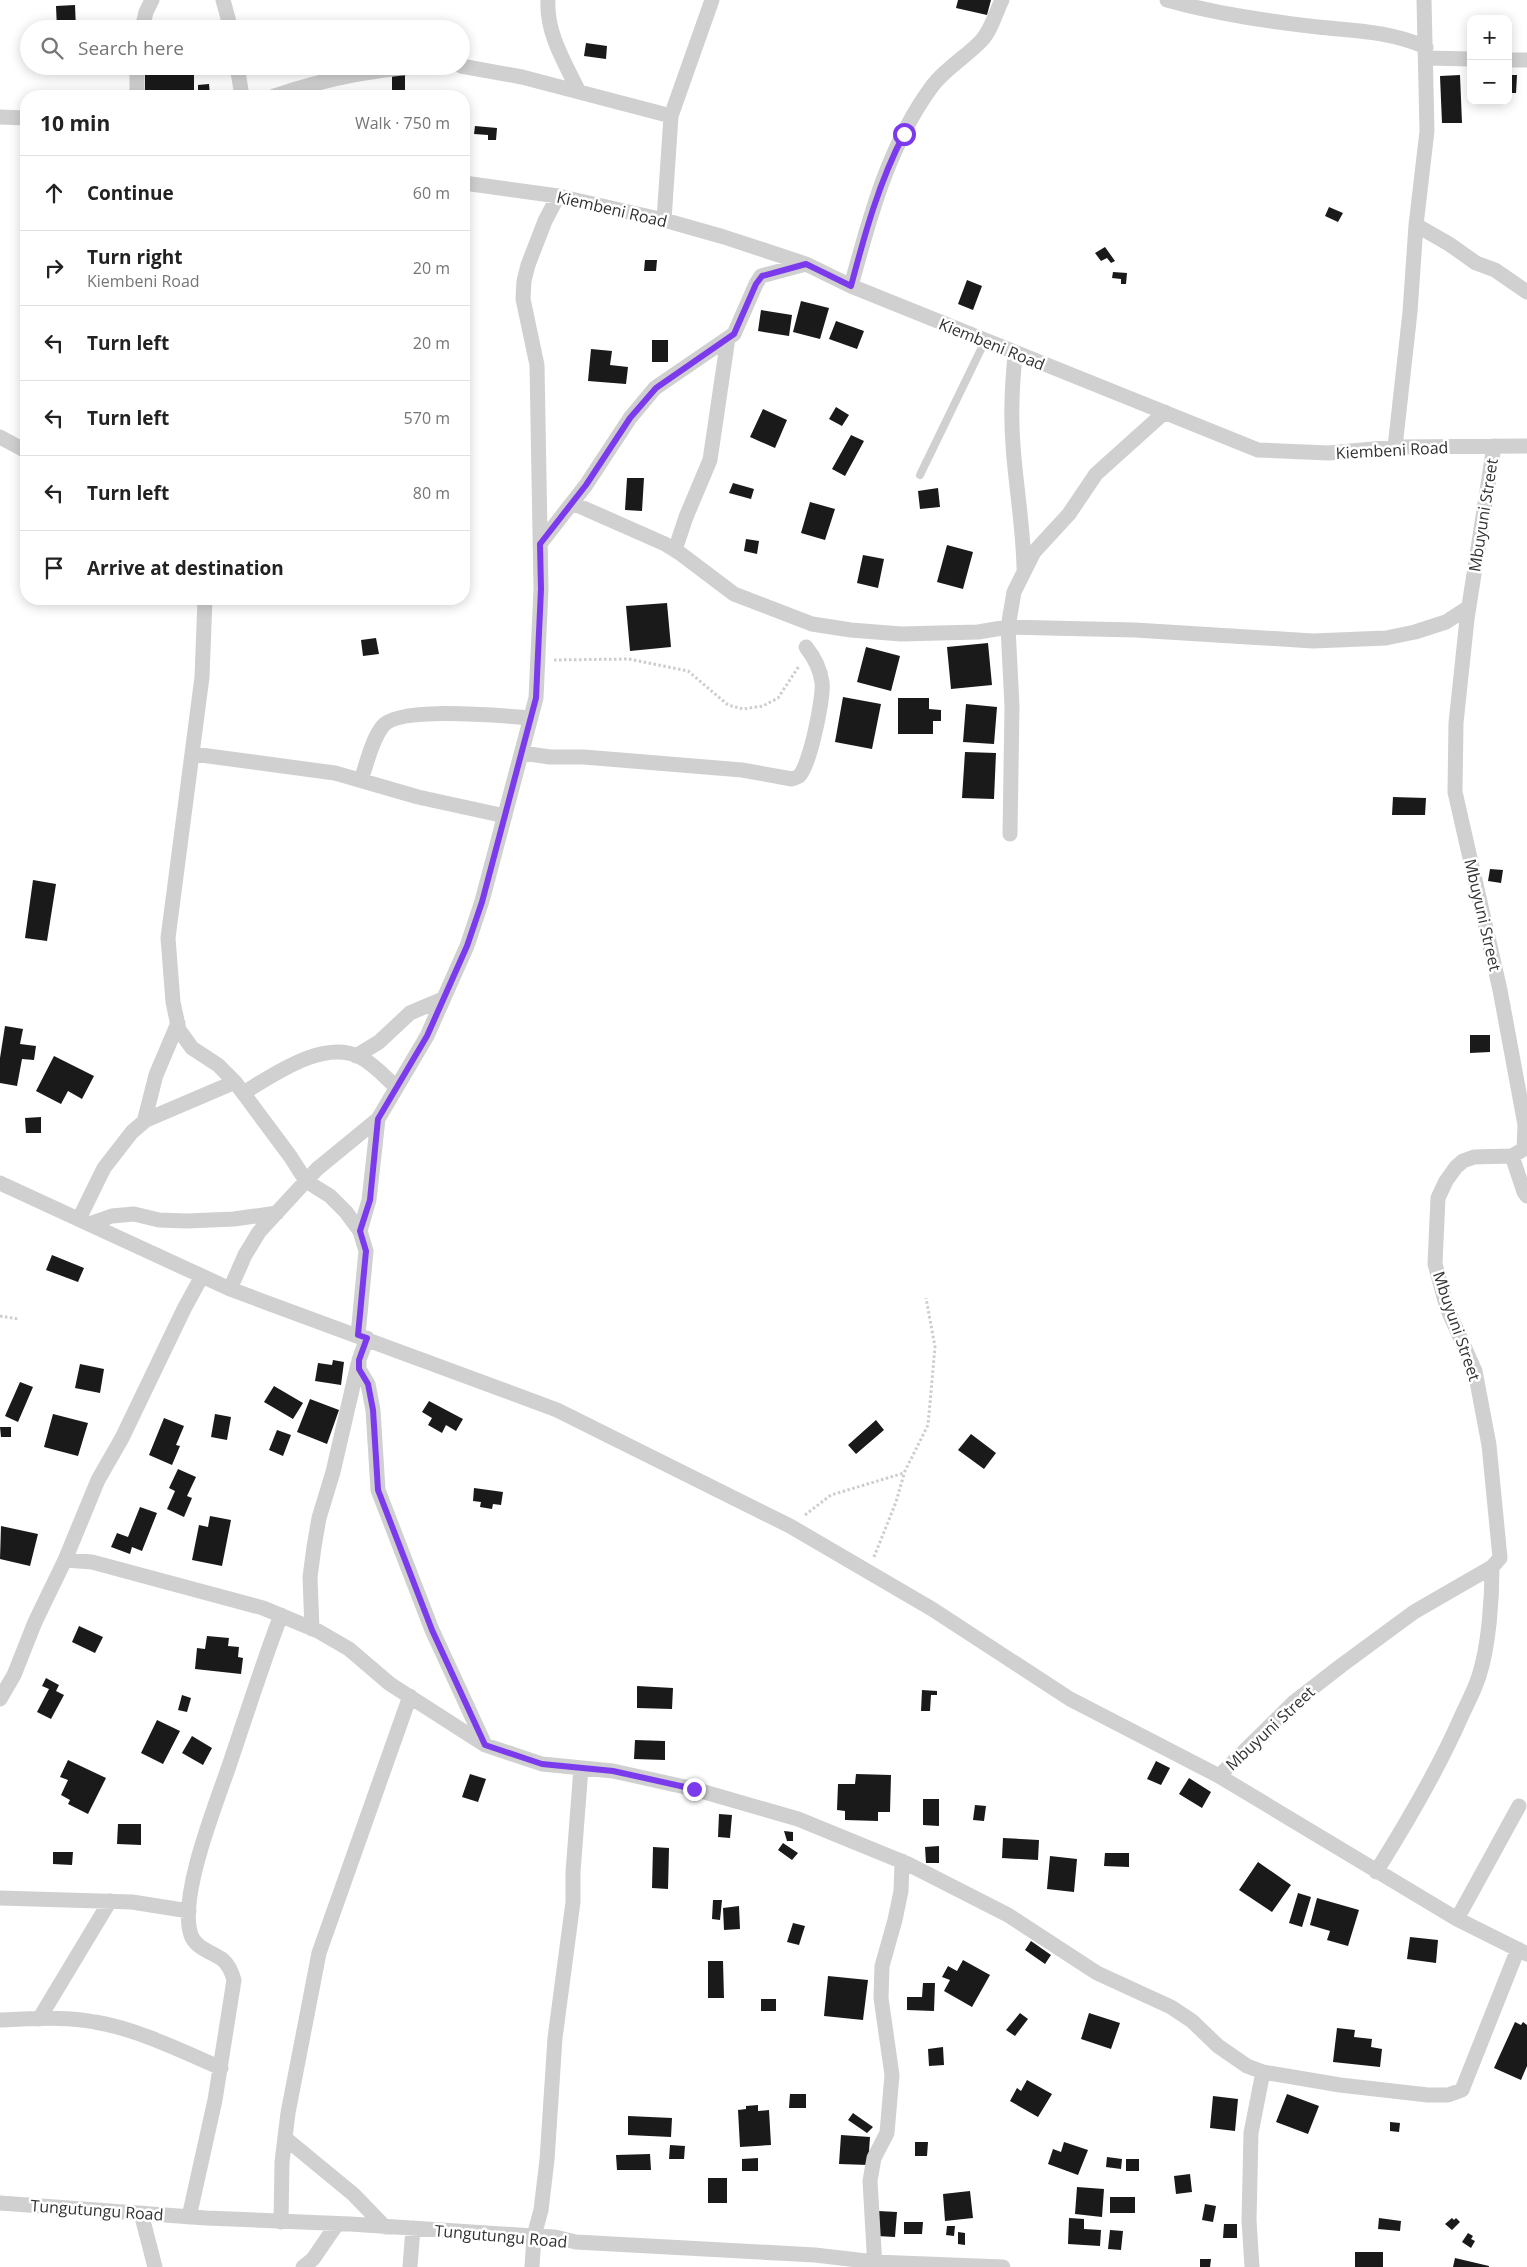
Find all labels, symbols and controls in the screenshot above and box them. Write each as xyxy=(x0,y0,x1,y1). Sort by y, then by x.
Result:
map controls xyxy=(1467,15,1512,105)
button: + xyxy=(1467,15,1512,60)
search box xyxy=(20,20,470,75)
icon: search xyxy=(38,34,66,62)
text: Search here xyxy=(78,35,184,61)
button: − xyxy=(1467,60,1512,105)
text: 10 min xyxy=(40,109,110,137)
text: Walk · 750 m xyxy=(355,112,450,134)
route start xyxy=(893,123,916,146)
icon: ahead xyxy=(40,179,68,207)
text: Continue xyxy=(87,180,174,206)
text: 60 m xyxy=(413,182,450,204)
street label: Kiembeni Road xyxy=(555,186,669,232)
text: Turn right xyxy=(87,244,182,270)
icon: right xyxy=(40,254,68,282)
text: 20 m xyxy=(413,257,450,279)
text: Kiembeni Road xyxy=(87,270,200,292)
street label: Kiembeni Road xyxy=(936,313,1048,375)
icon: left xyxy=(40,329,68,357)
text: Turn left xyxy=(87,330,169,356)
text: 20 m xyxy=(413,332,450,354)
icon: left xyxy=(40,404,68,432)
text: Turn left xyxy=(87,405,169,431)
text: 570 m xyxy=(404,407,450,429)
street label: Kiembeni Road xyxy=(1335,436,1449,464)
street label: Mbuyuni Street xyxy=(1463,456,1503,573)
icon: left xyxy=(40,479,68,507)
text: Turn left xyxy=(87,480,169,506)
text: 80 m xyxy=(413,482,450,504)
icon: arrive xyxy=(40,554,68,582)
text: Arrive at destination xyxy=(87,555,284,581)
street label: Mbuyuni Street xyxy=(1459,857,1507,974)
street label: Mbuyuni Street xyxy=(1428,1268,1486,1384)
street label: Mbuyuni Street xyxy=(1221,1681,1320,1775)
route end xyxy=(683,1778,706,1801)
street label: Tungutungu Road xyxy=(30,2194,164,2226)
street label: Tungutungu Road xyxy=(434,2219,568,2253)

